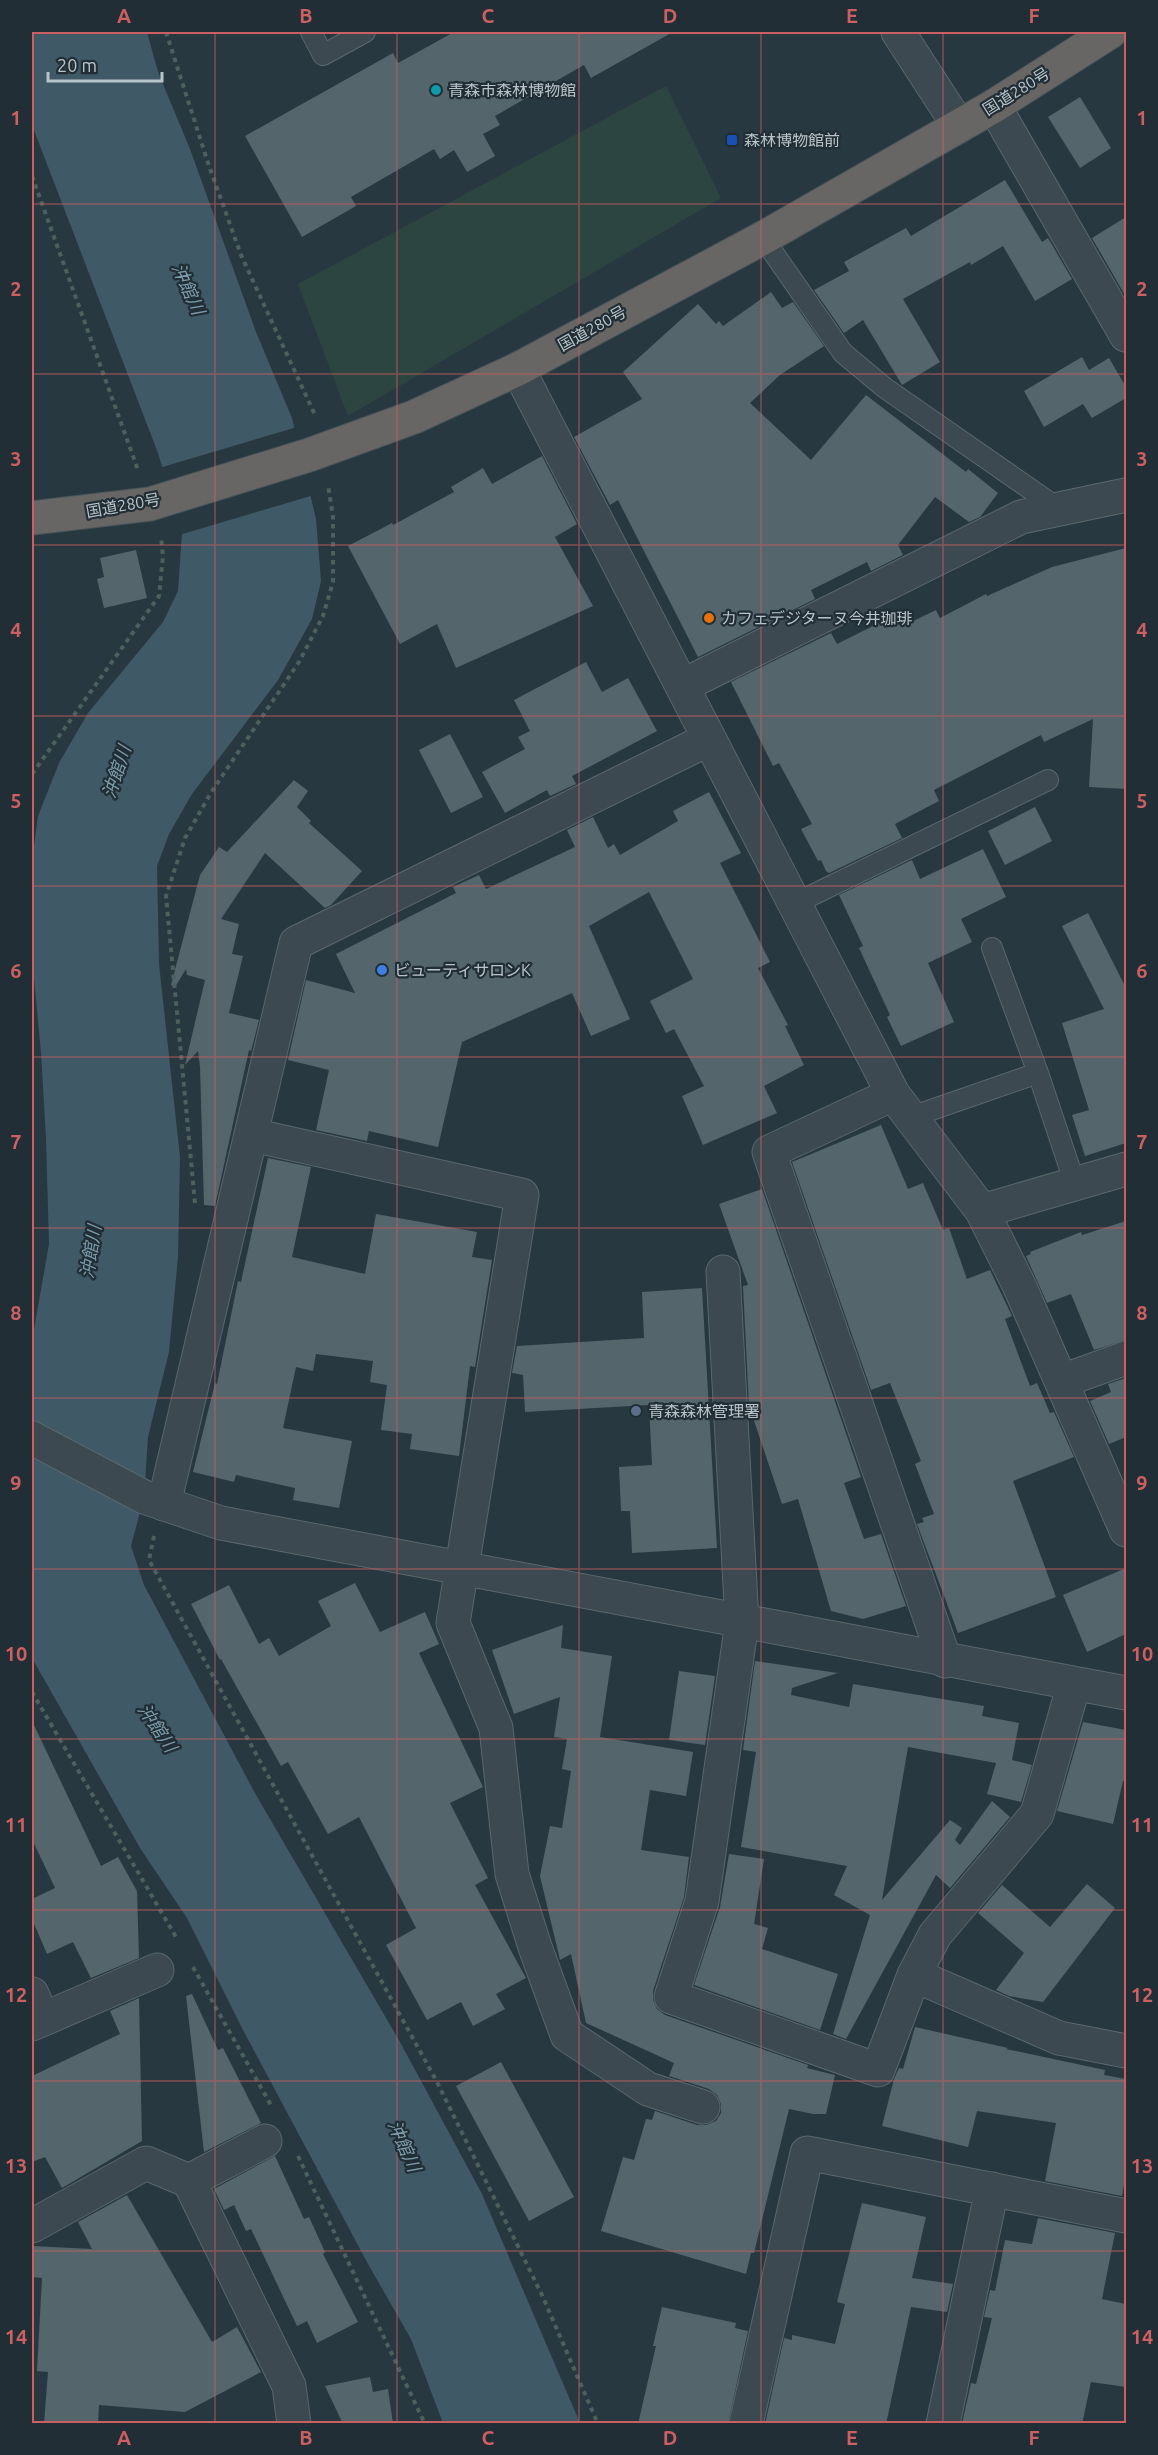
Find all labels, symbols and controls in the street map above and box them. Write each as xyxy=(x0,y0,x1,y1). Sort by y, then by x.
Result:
text: A xyxy=(117,4,131,27)
text: B xyxy=(299,4,313,27)
text: C xyxy=(482,4,495,27)
text: D xyxy=(663,4,677,27)
text: E xyxy=(846,4,858,27)
text: F xyxy=(1028,4,1040,27)
scale bar xyxy=(48,45,162,83)
text: 20 m xyxy=(57,55,97,75)
street label: 国道280号 xyxy=(979,63,1053,119)
place label: 青森市森林博物館 xyxy=(448,81,576,99)
marker: 青森市森林博物館 xyxy=(429,83,443,97)
text: 1 xyxy=(10,106,22,129)
text: 1 xyxy=(1136,106,1148,129)
place label: 森林博物館前 xyxy=(744,131,840,149)
marker: 森林博物館前 xyxy=(725,133,739,147)
water label: 沖館川 xyxy=(169,260,210,319)
text: 2 xyxy=(10,277,22,300)
text: 2 xyxy=(1136,277,1148,300)
street label: 国道280号 xyxy=(555,302,629,354)
text: 3 xyxy=(10,447,22,470)
text: 3 xyxy=(1136,447,1148,470)
street label: 国道280号 xyxy=(84,490,162,520)
place label: カフェデジターヌ今井珈琲 xyxy=(721,609,913,627)
marker: カフェデジターヌ今井珈琲 xyxy=(702,611,716,625)
text: 4 xyxy=(10,618,22,641)
text: 4 xyxy=(1136,618,1148,641)
water label: 沖館川 xyxy=(98,741,135,800)
text: 5 xyxy=(10,789,22,812)
text: 5 xyxy=(1136,789,1148,812)
text: 6 xyxy=(10,959,22,982)
text: 6 xyxy=(1136,959,1148,982)
place label: ビューティサロンK xyxy=(394,961,531,979)
marker: ビューティサロンK xyxy=(375,963,389,977)
text: 7 xyxy=(10,1130,22,1153)
text: 7 xyxy=(1136,1130,1148,1153)
water label: 沖館川 xyxy=(76,1222,104,1280)
text: 8 xyxy=(10,1301,22,1324)
text: 8 xyxy=(1136,1301,1148,1324)
place label: 青森森林管理署 xyxy=(648,1402,760,1420)
marker: 青森森林管理署 xyxy=(629,1404,643,1418)
text: 9 xyxy=(10,1471,22,1494)
text: 9 xyxy=(1136,1471,1148,1494)
text: 10 xyxy=(5,1642,27,1665)
text: 10 xyxy=(1131,1642,1153,1665)
water label: 沖館川 xyxy=(134,1699,182,1757)
text: 11 xyxy=(5,1813,27,1836)
text: 11 xyxy=(1131,1813,1153,1836)
text: 12 xyxy=(5,1983,27,2006)
text: 12 xyxy=(1131,1983,1153,2006)
water label: 沖館川 xyxy=(385,2117,426,2176)
text: 13 xyxy=(5,2154,27,2177)
text: 13 xyxy=(1131,2154,1153,2177)
text: 14 xyxy=(5,2325,27,2348)
text: 14 xyxy=(1131,2325,1153,2348)
text: A xyxy=(117,2426,131,2449)
text: B xyxy=(299,2426,313,2449)
text: C xyxy=(482,2426,495,2449)
text: D xyxy=(663,2426,677,2449)
text: E xyxy=(846,2426,858,2449)
text: F xyxy=(1028,2426,1040,2449)

